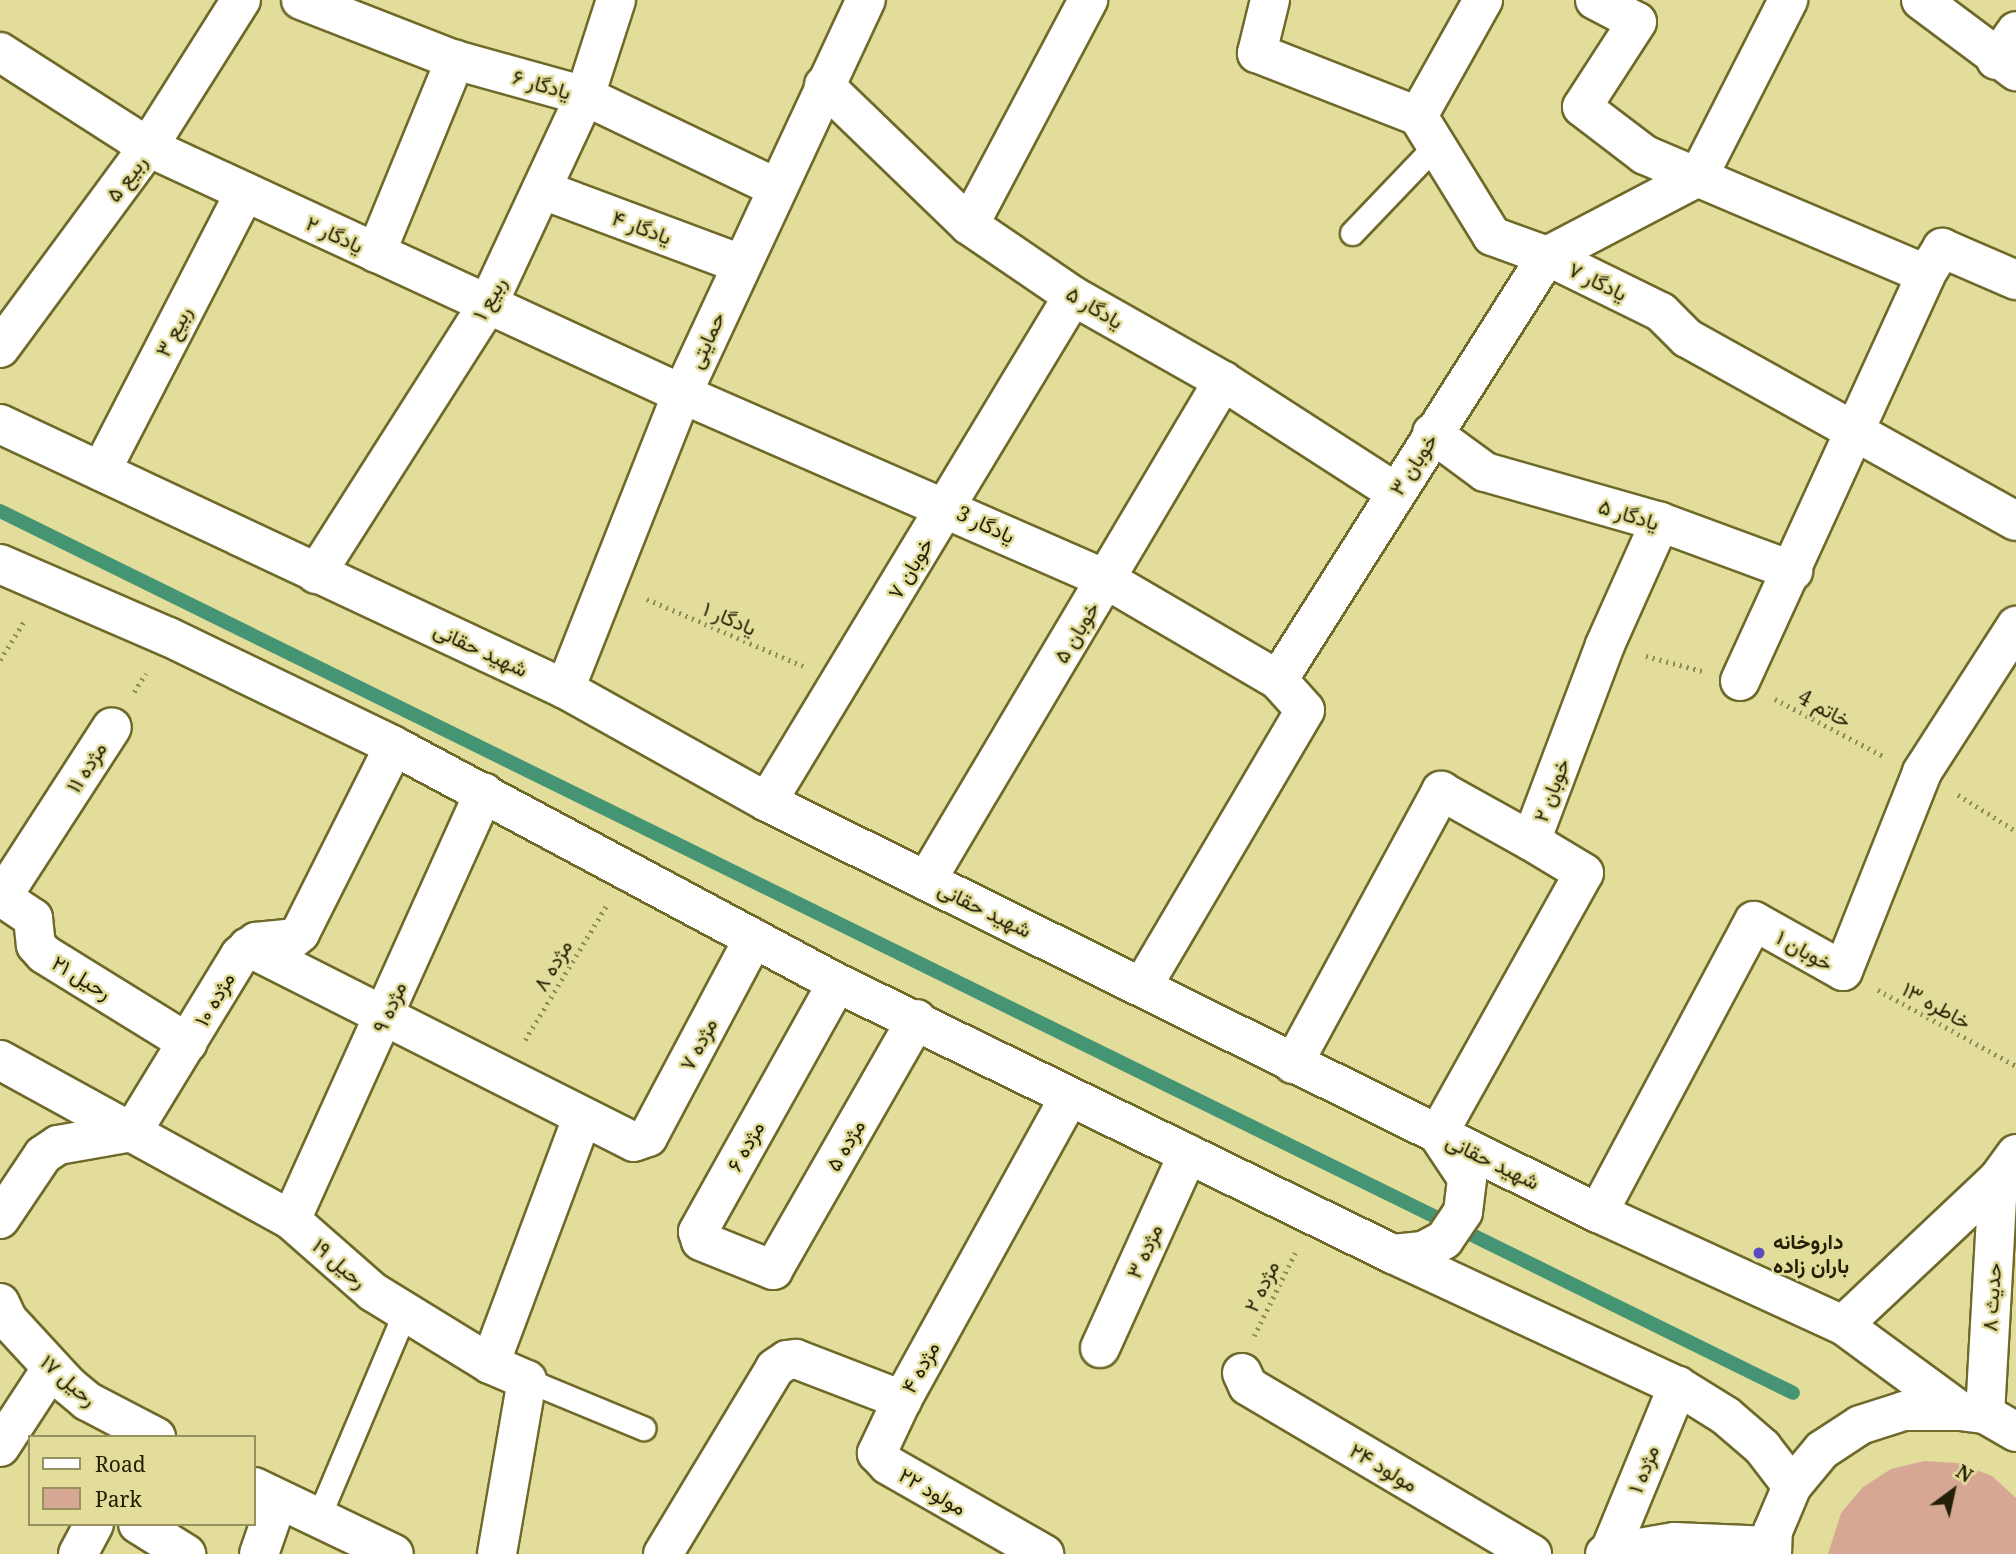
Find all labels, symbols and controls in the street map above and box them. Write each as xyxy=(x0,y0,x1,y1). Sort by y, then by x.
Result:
street label: یادگار ۶ xyxy=(510,64,574,104)
street label: ربیع ۵ xyxy=(100,150,152,206)
street label: یادگار ۴ xyxy=(609,205,675,249)
street label: یادگار ۲ xyxy=(302,210,368,258)
street label: یادگار ۷ xyxy=(1565,256,1631,306)
street label: ربیع ۱ xyxy=(467,272,511,324)
street label: یادگار ۵ xyxy=(1062,280,1128,334)
street label: ربیع ۳ xyxy=(150,301,196,361)
street label: حمایتی xyxy=(682,308,730,372)
street label: خوبان ۳ xyxy=(1384,428,1442,500)
street label: یادگار ۵ xyxy=(1596,493,1662,535)
street label: یادگار 3 xyxy=(953,500,1019,548)
street label: خوبان ۷ xyxy=(882,533,938,603)
street label: یادگار ۱ xyxy=(700,596,760,640)
street label: خوبان ۵ xyxy=(1048,597,1104,667)
street label: شهید حقانی xyxy=(430,616,532,682)
street label: خاتم 4 xyxy=(1794,684,1856,732)
street label: مژده ۱۱ xyxy=(60,737,112,797)
street label: خوبان ۲ xyxy=(1527,755,1575,825)
street label: شهید حقانی xyxy=(934,876,1036,942)
street label: خوبان ۱ xyxy=(1772,924,1838,976)
street label: مژده ۸ xyxy=(527,935,577,995)
street label: رحیل ۲۱ xyxy=(48,950,116,1004)
street label: مژده ۱۰ xyxy=(189,968,239,1030)
street label: خاطره ۱۳ xyxy=(1898,976,1976,1034)
street label: مژده ۹ xyxy=(367,978,411,1036)
street label: مژده ۷ xyxy=(674,1014,722,1074)
street label: مژده ۵ xyxy=(820,1115,870,1175)
street label: مژده ۶ xyxy=(721,1117,769,1175)
street label: شهید حقانی xyxy=(1442,1128,1544,1194)
street label: مژده ۳ xyxy=(1121,1220,1167,1282)
place label: داروخانه باران زاده xyxy=(1773,1228,1849,1278)
street label: رحیل ۱۹ xyxy=(308,1233,372,1293)
marker: داروخانه باران زاده xyxy=(1751,1245,1767,1261)
street label: مژده ۲ xyxy=(1238,1256,1284,1316)
street label: حدیث ۸ xyxy=(1976,1262,2006,1332)
street label: مژده ۴ xyxy=(896,1337,944,1397)
street label: رحیل ۱۷ xyxy=(36,1349,102,1411)
legend xyxy=(28,1435,256,1526)
street label: مولود ۲۴ xyxy=(1346,1437,1422,1497)
street label: مژده ۱ xyxy=(1622,1442,1664,1496)
text: Road xyxy=(95,1450,146,1478)
north arrow xyxy=(1918,1456,1988,1526)
text: N xyxy=(1951,1458,1978,1488)
street label: مولود ۲۲ xyxy=(895,1462,971,1520)
text: Park xyxy=(95,1485,142,1513)

